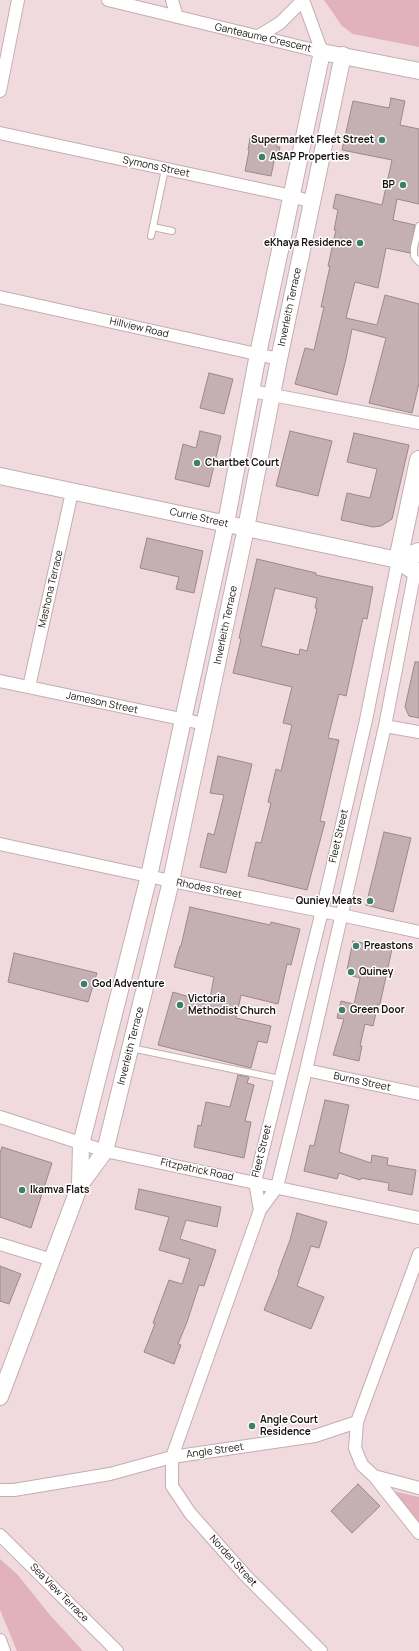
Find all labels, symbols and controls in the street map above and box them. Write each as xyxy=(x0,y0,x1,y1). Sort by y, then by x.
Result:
street label: Ganteaume Crescent xyxy=(214,21,312,55)
place label: Supermarket Fleet Street xyxy=(251,134,374,146)
marker: Supermarket Fleet Street xyxy=(377,135,387,145)
place label: ASAP Properties xyxy=(270,151,349,163)
marker: ASAP Properties xyxy=(257,152,267,162)
street label: Symons Street xyxy=(121,154,191,180)
place label: BP xyxy=(382,179,395,191)
marker: BP xyxy=(398,180,408,190)
place label: eKhaya Residence xyxy=(264,237,352,249)
marker: eKhaya Residence xyxy=(355,238,365,248)
street label: Inverleith Terrace xyxy=(276,267,304,347)
street label: Hillview Road xyxy=(108,315,170,341)
place label: Chartbet Court xyxy=(205,457,279,469)
marker: Chartbet Court xyxy=(192,458,202,468)
street label: Currie Street xyxy=(168,506,230,530)
street label: Mashona Terrace xyxy=(36,549,66,629)
street label: Inverleith Terrace xyxy=(212,585,240,665)
street label: Jameson Street xyxy=(65,690,139,716)
street label: Fleet Street xyxy=(327,808,351,864)
street label: Rhodes Street xyxy=(175,877,243,901)
place label: Quniey Meats xyxy=(296,895,362,907)
marker: Quniey Meats xyxy=(365,896,375,906)
place label: Preastons xyxy=(364,940,413,952)
marker: Preastons xyxy=(351,941,361,951)
place label: Quiney xyxy=(359,966,393,978)
marker: Quiney xyxy=(346,967,356,977)
place label: God Adventure xyxy=(92,978,164,990)
marker: God Adventure xyxy=(79,979,89,989)
place label: Victoria Methodist Church xyxy=(188,993,276,1016)
marker: Victoria Methodist Church xyxy=(175,1000,185,1010)
place label: Green Door xyxy=(350,1004,405,1016)
marker: Green Door xyxy=(337,1005,347,1015)
street label: Inverleith Terrace xyxy=(116,1006,146,1086)
street label: Burns Street xyxy=(332,1070,392,1094)
street label: Fleet Street xyxy=(250,1123,274,1179)
street label: Fitzpatrick Road xyxy=(159,1156,235,1184)
place label: Ikamva Flats xyxy=(30,1184,89,1196)
marker: Ikamva Flats xyxy=(17,1185,27,1195)
place label: Angle Court Residence xyxy=(260,1414,318,1438)
marker: Angle Court Residence xyxy=(247,1421,257,1431)
street label: Angle Street xyxy=(186,1441,244,1461)
street label: Norden Street xyxy=(207,1533,259,1589)
street label: Sea View Terrace xyxy=(27,1561,91,1625)

